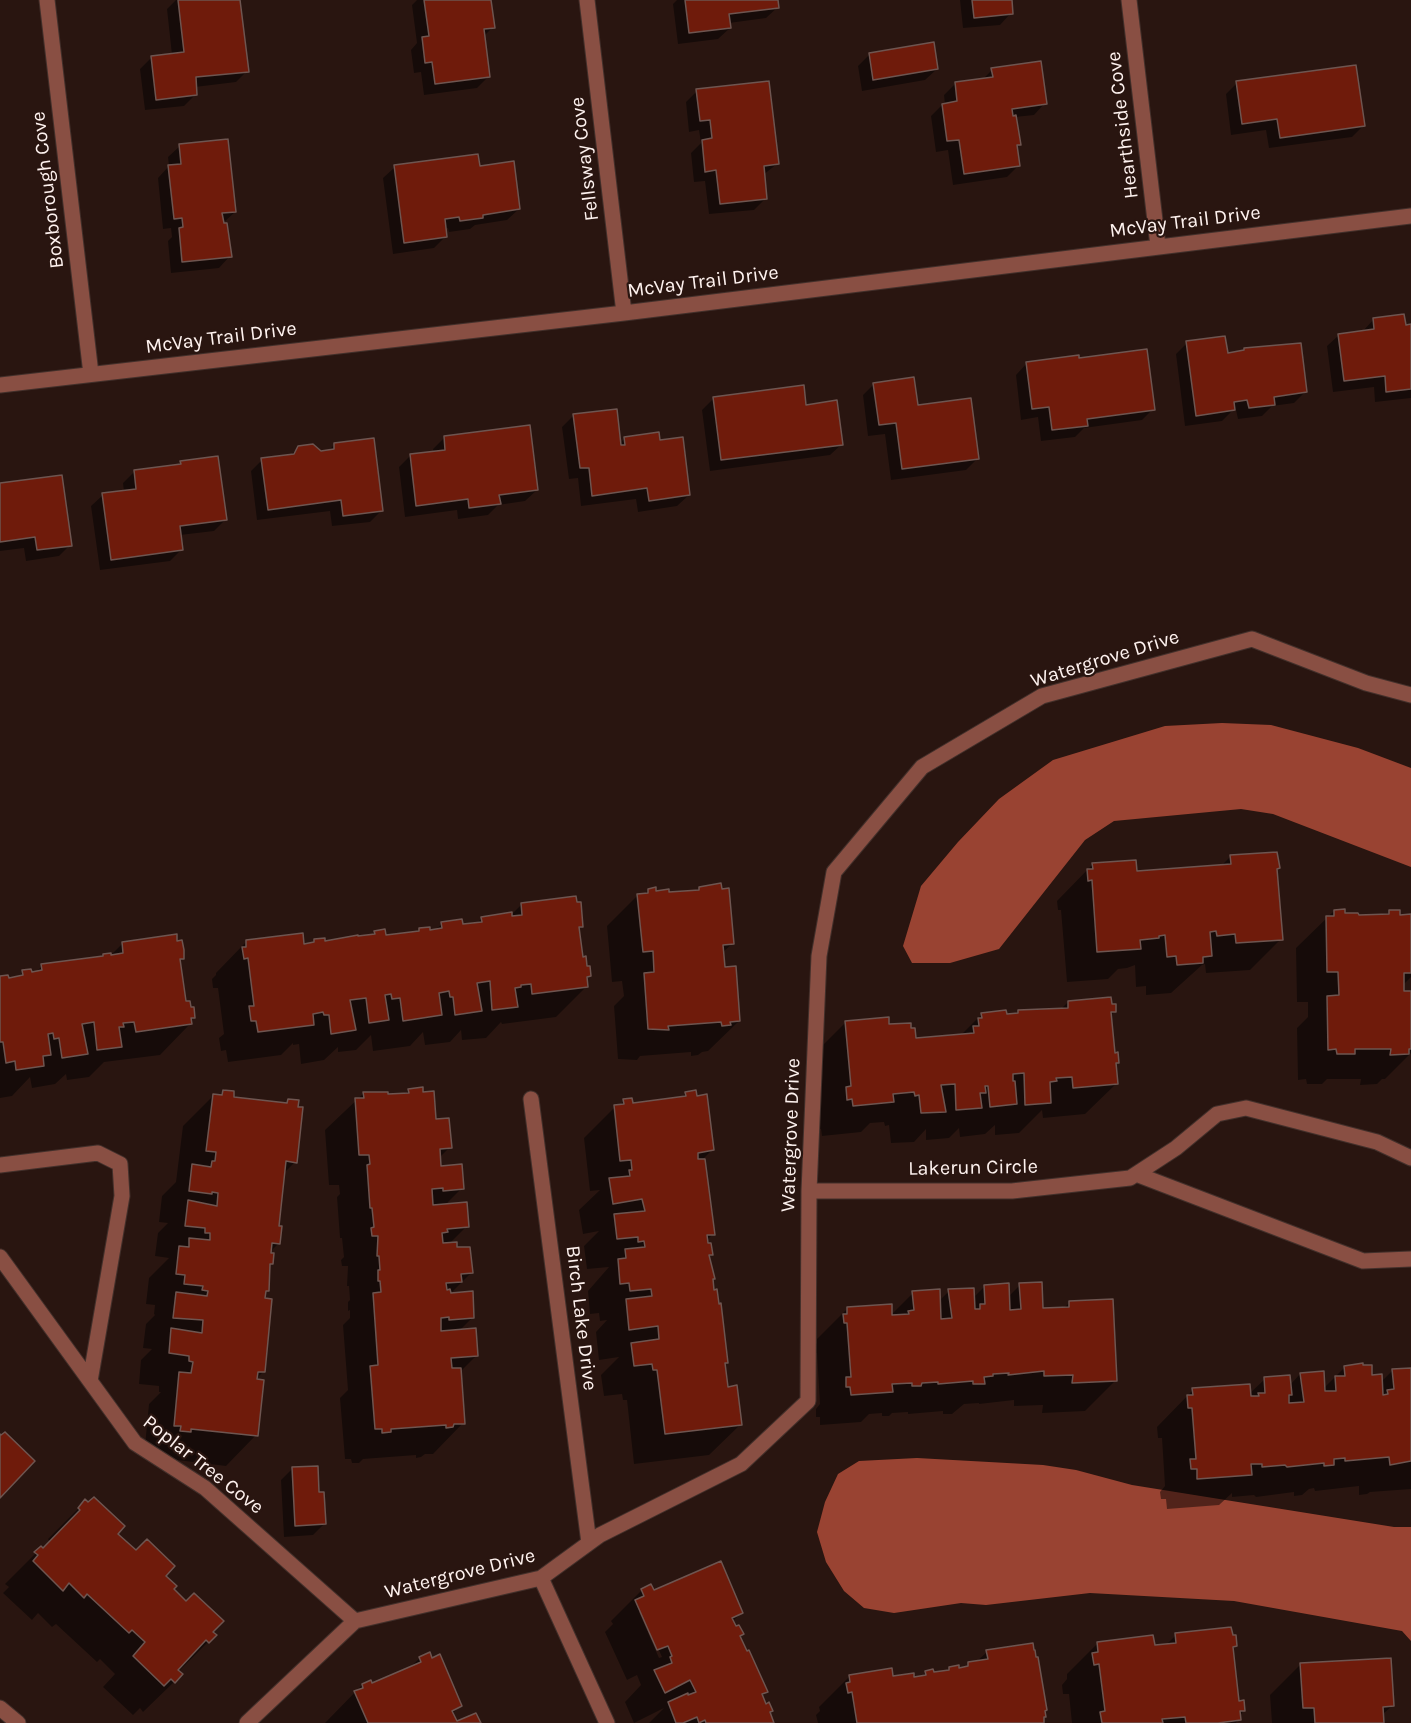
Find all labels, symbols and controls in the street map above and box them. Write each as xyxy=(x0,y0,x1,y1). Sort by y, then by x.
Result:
street label: Hearthside Cove xyxy=(1102,50,1144,200)
street label: Fellsway Cove xyxy=(565,96,605,222)
street label: Boxborough Cove xyxy=(26,110,70,270)
street label: McVay Trail Drive xyxy=(1108,201,1262,243)
street label: McVay Trail Drive xyxy=(626,261,780,303)
street label: McVay Trail Drive xyxy=(144,317,298,359)
street label: Watergrove Drive xyxy=(1028,625,1182,693)
street label: Watergrove Drive xyxy=(776,1058,806,1212)
street label: Lakerun Circle xyxy=(908,1155,1038,1181)
street label: Birch Lake Drive xyxy=(560,1244,602,1392)
street label: Poplar Tree Cove xyxy=(138,1410,268,1520)
street label: Watergrove Drive xyxy=(382,1544,538,1604)

